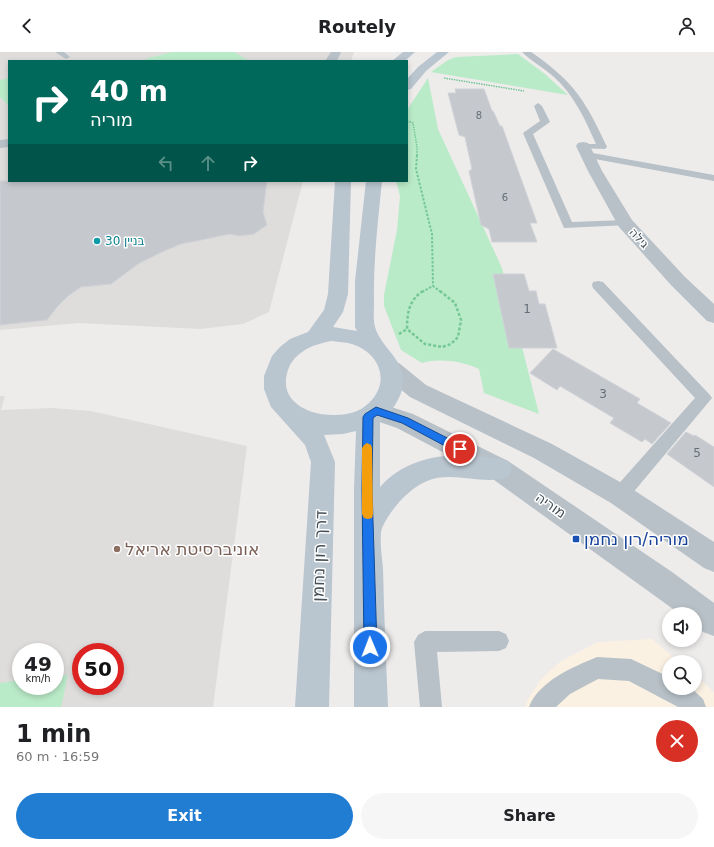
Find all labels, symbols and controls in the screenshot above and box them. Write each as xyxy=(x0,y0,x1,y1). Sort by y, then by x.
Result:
icon: back xyxy=(16,15,38,37)
icon: person xyxy=(676,15,698,37)
text: Routely xyxy=(318,16,396,37)
text: 40 m xyxy=(90,75,168,108)
icon: right xyxy=(24,76,76,128)
text: מוריה xyxy=(90,109,133,130)
house number: 8 xyxy=(476,110,482,121)
icon: left xyxy=(155,152,177,174)
icon: ahead xyxy=(197,152,219,174)
icon: right xyxy=(239,152,261,174)
house number: 6 xyxy=(502,192,508,203)
street label: גילה xyxy=(626,225,652,251)
place label: בניין 30 xyxy=(105,234,145,248)
marker: בניין 30 xyxy=(92,236,102,246)
house number: 1 xyxy=(523,302,531,316)
house number: 3 xyxy=(599,387,607,401)
pin xyxy=(443,432,477,466)
icon: arrive xyxy=(449,438,471,460)
house number: 5 xyxy=(693,446,701,460)
street label: מוריה xyxy=(533,489,569,521)
street label: דרך רון נחמן xyxy=(307,510,331,602)
place label: מוריה/רון נחמן xyxy=(584,529,689,549)
marker: מוריה/רון נחמן xyxy=(571,534,581,544)
place label: אוניברסיטת אריאל xyxy=(125,539,259,559)
marker: אוניברסיטת אריאל xyxy=(112,544,122,554)
map controls xyxy=(662,607,702,695)
button: sound xyxy=(662,607,702,647)
position arrow xyxy=(349,626,391,668)
speed limit sign: 50 xyxy=(72,643,124,695)
text: 49 xyxy=(24,652,52,676)
button: search xyxy=(662,655,702,695)
text: km/h xyxy=(25,673,51,684)
text: 1 min xyxy=(16,720,91,748)
button: close xyxy=(656,720,698,762)
text: 60 m · 16:59 xyxy=(16,749,99,764)
button: Exit xyxy=(16,793,353,839)
button: Share xyxy=(361,793,698,839)

